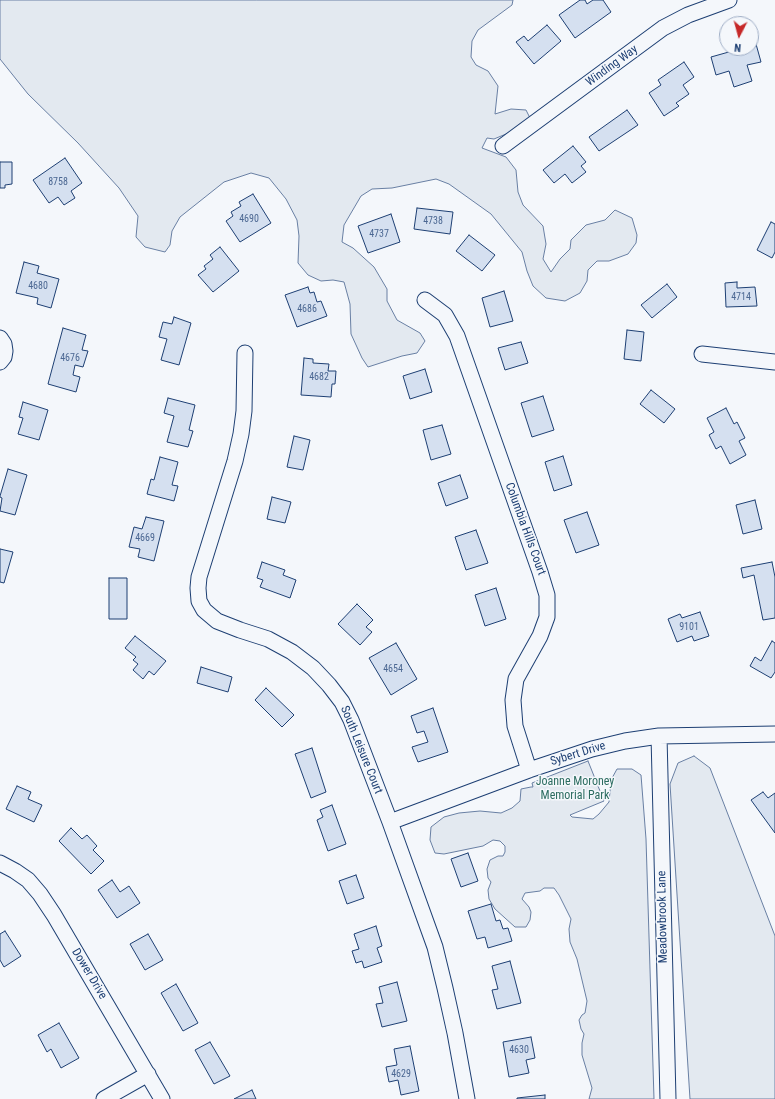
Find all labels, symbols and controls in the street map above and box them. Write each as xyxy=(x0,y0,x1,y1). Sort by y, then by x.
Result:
north arrow xyxy=(719,16,759,56)
text: N xyxy=(734,41,742,54)
street label: Winding Way xyxy=(583,42,641,90)
house number: 8758 xyxy=(48,176,68,188)
house number: 4690 xyxy=(239,213,259,225)
house number: 4738 xyxy=(423,215,443,227)
house number: 4737 xyxy=(369,228,389,240)
house number: 4680 xyxy=(28,280,48,292)
house number: 4714 xyxy=(731,291,751,303)
house number: 4686 xyxy=(297,303,317,315)
house number: 4676 xyxy=(60,352,80,364)
house number: 4682 xyxy=(309,371,329,383)
street label: Columbia Hills Court xyxy=(502,481,548,577)
house number: 4669 xyxy=(135,532,155,544)
house number: 9101 xyxy=(679,621,699,633)
house number: 4654 xyxy=(383,663,403,675)
street label: South Leisure Court xyxy=(337,704,385,796)
street label: Sybert Drive xyxy=(549,739,607,769)
park label: Joanne Moroney Memorial Park xyxy=(536,775,614,803)
street label: Meadowbrook Lane xyxy=(655,870,671,964)
street label: Dower Drive xyxy=(68,946,110,1002)
house number: 4630 xyxy=(509,1044,529,1056)
house number: 4629 xyxy=(391,1068,411,1080)

